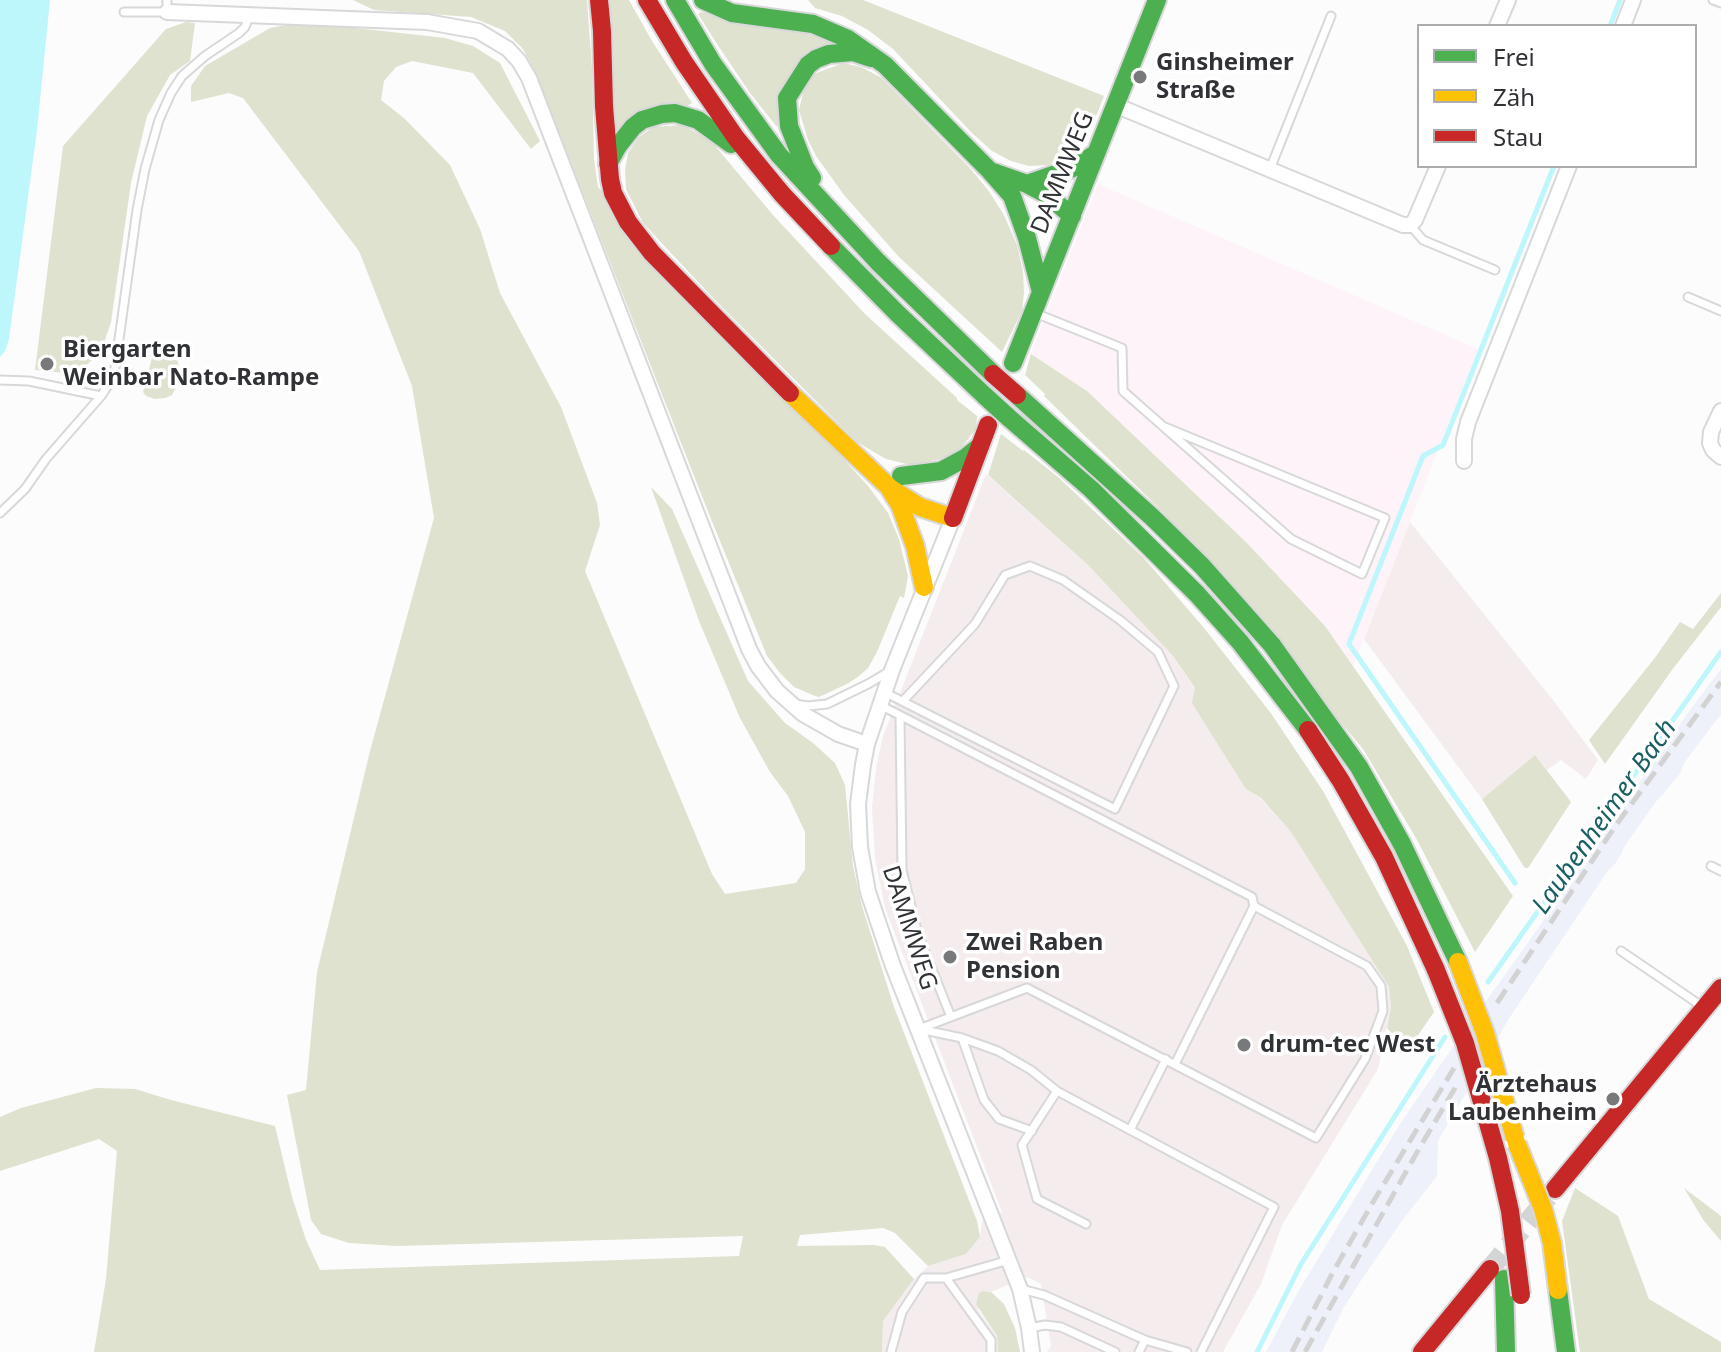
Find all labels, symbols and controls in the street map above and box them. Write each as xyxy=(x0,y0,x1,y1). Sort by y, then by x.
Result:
legend xyxy=(1417,24,1697,168)
text: Frei xyxy=(1493,40,1535,73)
place label: Ginsheimer Straße xyxy=(1156,49,1294,105)
marker: Ginsheimer Straße xyxy=(1131,68,1149,86)
text: Zäh xyxy=(1493,80,1535,113)
street label: DAMMWEG xyxy=(1025,108,1101,238)
text: Stau xyxy=(1493,120,1543,153)
place label: Biergarten Weinbar Nato-Rampe xyxy=(63,336,319,392)
marker: Biergarten Weinbar Nato-Rampe xyxy=(38,355,56,373)
water label: Laubenheimer Bach xyxy=(1526,714,1684,920)
street label: DAMMWEG xyxy=(875,862,943,994)
place label: Zwei Raben Pension xyxy=(966,929,1103,985)
marker: Zwei Raben Pension xyxy=(941,948,959,966)
place label: drum-tec West xyxy=(1260,1031,1435,1059)
marker: drum-tec West xyxy=(1235,1036,1253,1054)
place label: Ärztehaus Laubenheim xyxy=(1448,1071,1597,1127)
marker: Ärztehaus Laubenheim xyxy=(1604,1090,1622,1108)

